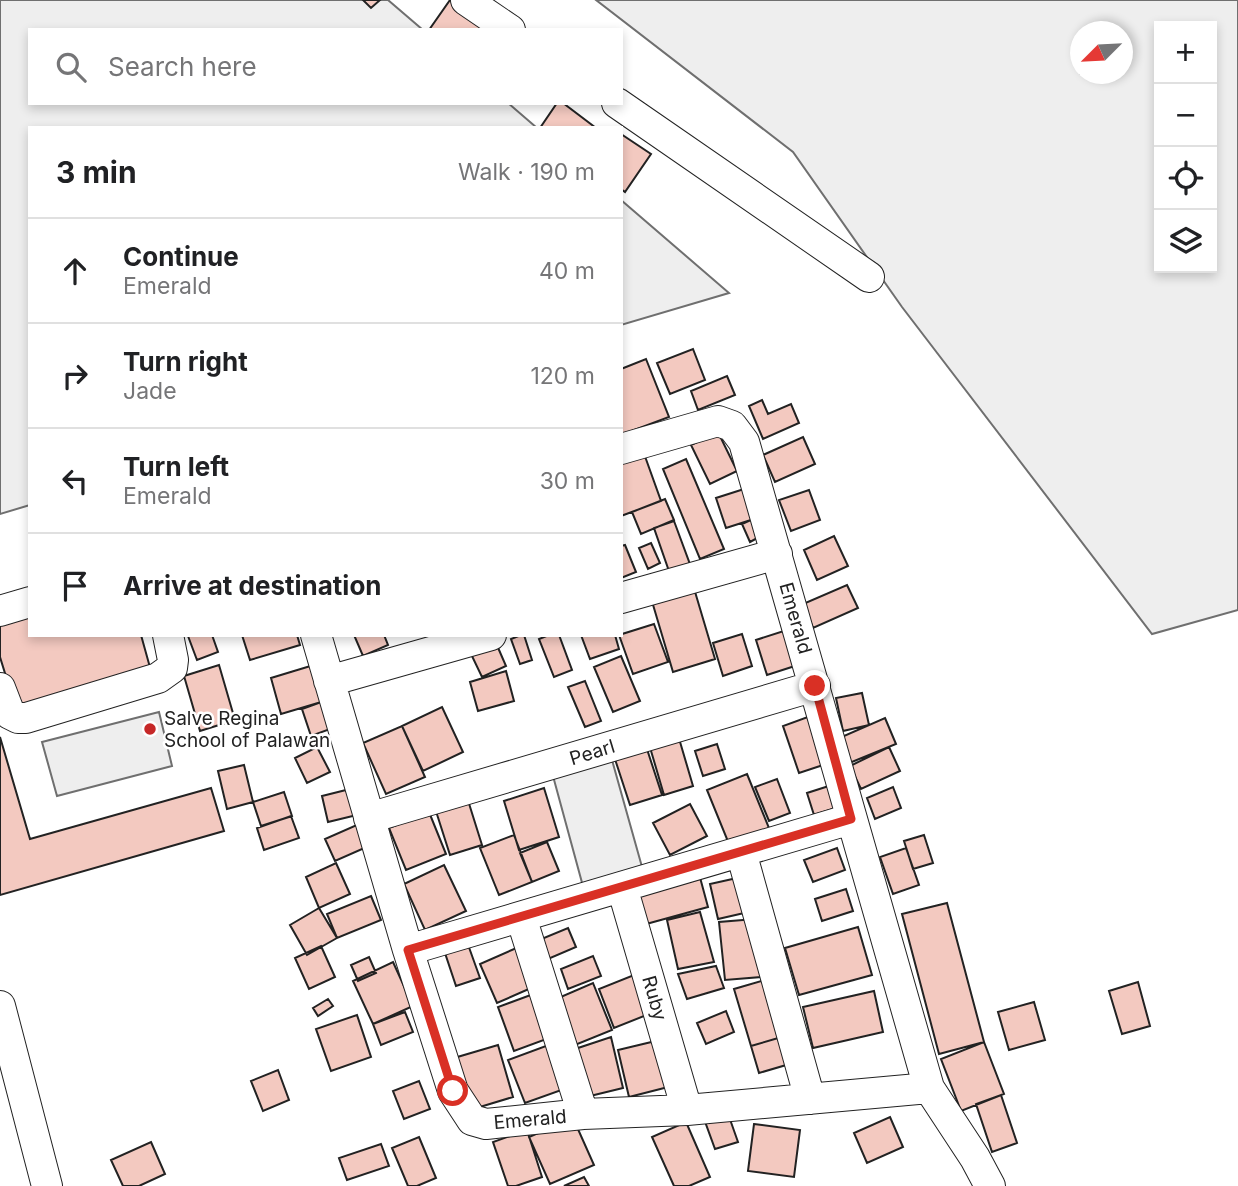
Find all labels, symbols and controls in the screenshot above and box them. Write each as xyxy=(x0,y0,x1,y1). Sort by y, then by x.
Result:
north arrow xyxy=(1070,21,1133,84)
map controls xyxy=(1154,21,1217,273)
button: + xyxy=(1154,21,1217,84)
search box xyxy=(28,28,623,105)
icon: search xyxy=(52,48,90,86)
text: Search here xyxy=(108,51,257,82)
button: − xyxy=(1154,84,1217,147)
button: locate xyxy=(1154,147,1217,210)
text: 3 min xyxy=(56,154,137,190)
text: Walk · 190 m xyxy=(458,158,595,186)
button: layers xyxy=(1154,210,1217,273)
text: Continue xyxy=(123,241,239,272)
icon: ahead xyxy=(56,252,94,290)
text: 40 m xyxy=(539,257,595,285)
text: Emerald xyxy=(123,272,212,300)
text: Turn right xyxy=(123,346,248,377)
icon: right xyxy=(56,357,94,395)
text: 120 m xyxy=(530,362,595,390)
text: Jade xyxy=(123,377,177,405)
text: Turn left xyxy=(123,451,229,482)
icon: left xyxy=(56,462,94,500)
text: 30 m xyxy=(540,467,595,495)
text: Emerald xyxy=(123,482,212,510)
icon: arrive xyxy=(56,567,94,605)
text: Arrive at destination xyxy=(123,570,382,601)
street label: Emerald xyxy=(774,580,817,656)
route end xyxy=(799,670,830,701)
place label: Salve Regina School of Palawan xyxy=(164,707,330,752)
marker: Salve Regina School of Palawan xyxy=(142,721,158,737)
street label: Pearl xyxy=(567,735,618,770)
street label: Ruby xyxy=(637,973,672,1023)
route start xyxy=(437,1075,468,1106)
street label: Emerald xyxy=(493,1105,568,1134)

